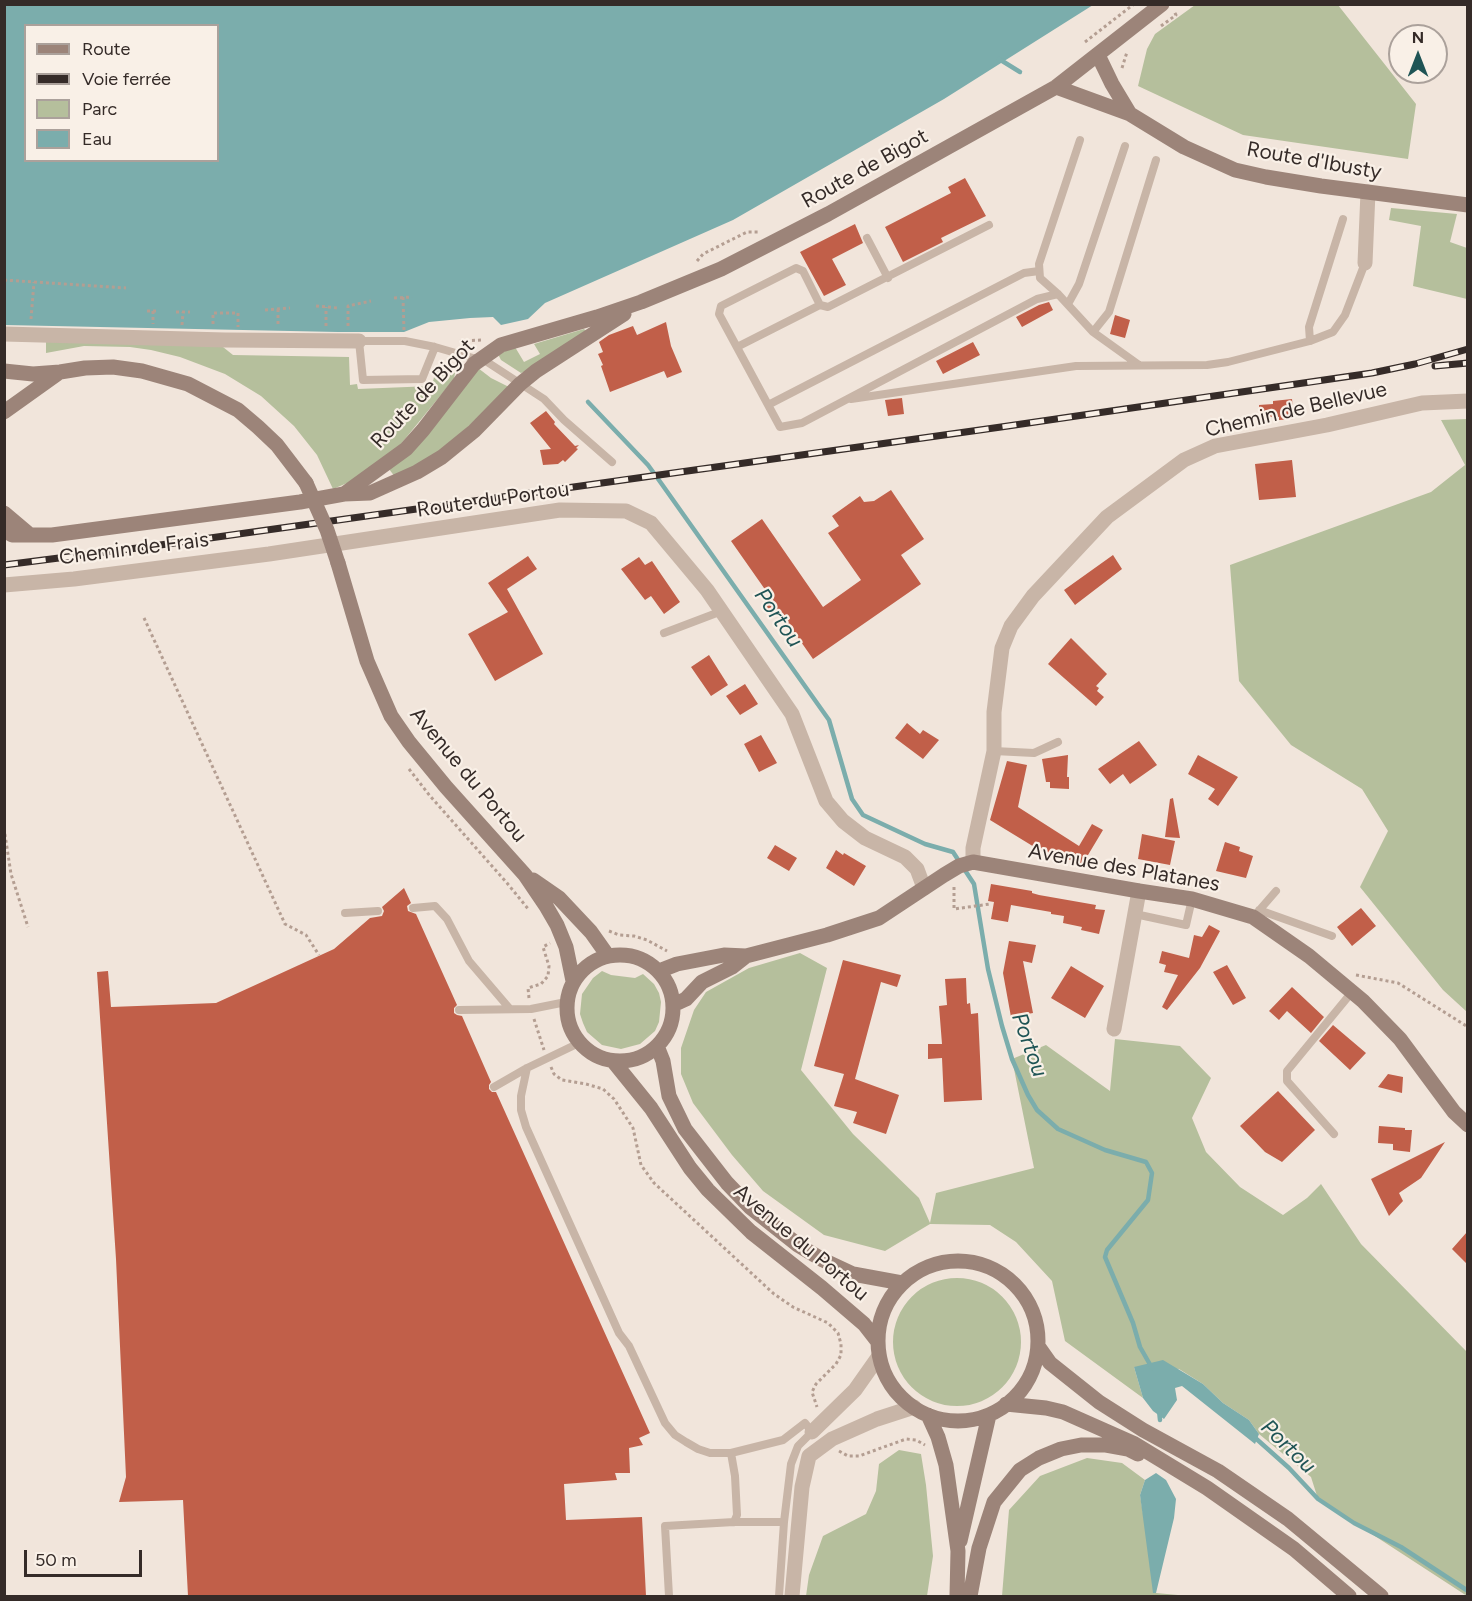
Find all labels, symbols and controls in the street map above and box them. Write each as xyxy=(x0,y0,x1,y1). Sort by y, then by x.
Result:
legend xyxy=(24,24,219,162)
north arrow xyxy=(1388,24,1448,84)
text: N xyxy=(1412,28,1424,47)
text: Route xyxy=(82,38,130,60)
text: Voie ferrée xyxy=(82,68,171,90)
text: Parc xyxy=(82,98,117,120)
street label: Route de Bigot xyxy=(797,124,933,214)
text: Eau xyxy=(82,128,112,150)
street label: Route d'Ibusty xyxy=(1245,137,1383,185)
street label: Route de Bigot xyxy=(366,334,480,454)
street label: Chemin de Bellevue xyxy=(1203,377,1389,443)
street label: Route du Portou xyxy=(415,477,571,523)
street label: Chemin de Frais xyxy=(58,527,210,571)
water label: Portou xyxy=(748,583,808,653)
street label: Avenue du Portou xyxy=(404,702,532,848)
street label: Avenue des Platanes xyxy=(1026,839,1222,897)
water label: Portou xyxy=(1005,1009,1053,1081)
street label: Avenue du Portou xyxy=(728,1179,874,1307)
water label: Portou xyxy=(1255,1414,1321,1480)
scale bar xyxy=(27,1538,146,1576)
text: 50 m xyxy=(35,1549,77,1571)

